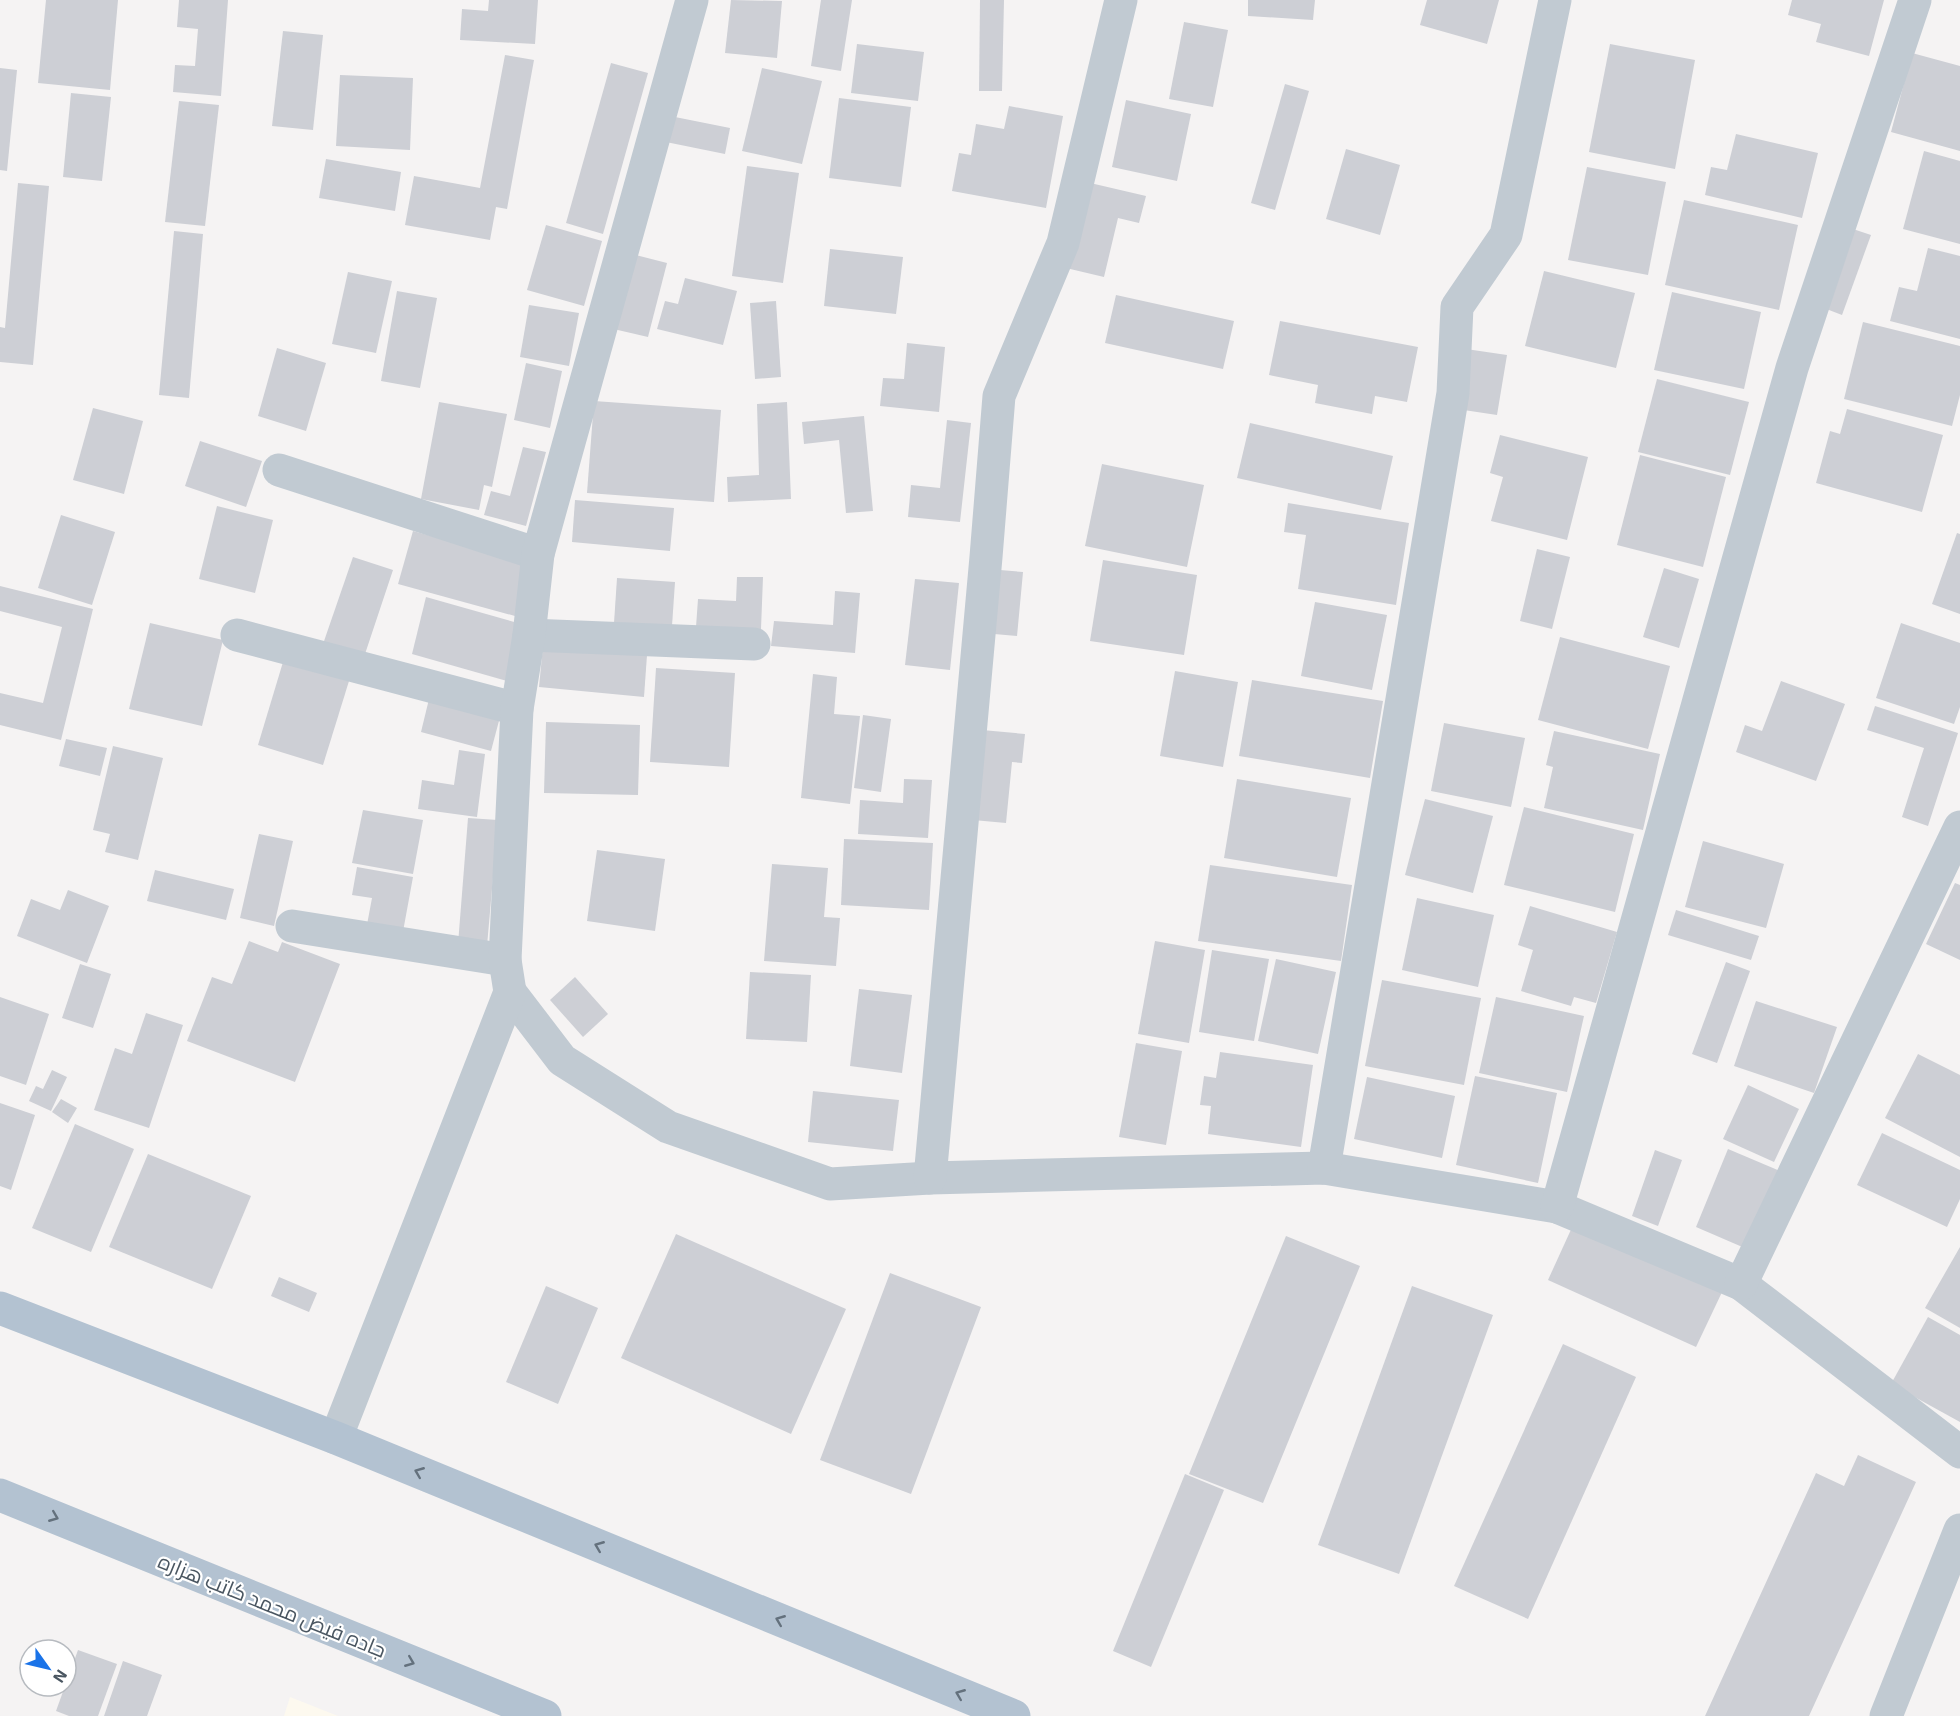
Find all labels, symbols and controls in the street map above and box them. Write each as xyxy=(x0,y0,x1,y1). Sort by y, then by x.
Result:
one-way arrow xyxy=(414,1467,425,1479)
one-way arrow xyxy=(48,1510,59,1522)
one-way arrow xyxy=(595,1541,606,1553)
street label: جاده فیض محمد کاتب هزاره xyxy=(154,1547,390,1664)
one-way arrow xyxy=(775,1615,786,1627)
north arrow xyxy=(18,1638,78,1698)
one-way arrow xyxy=(404,1655,415,1667)
text: N xyxy=(50,1667,72,1687)
one-way arrow xyxy=(956,1689,967,1701)

